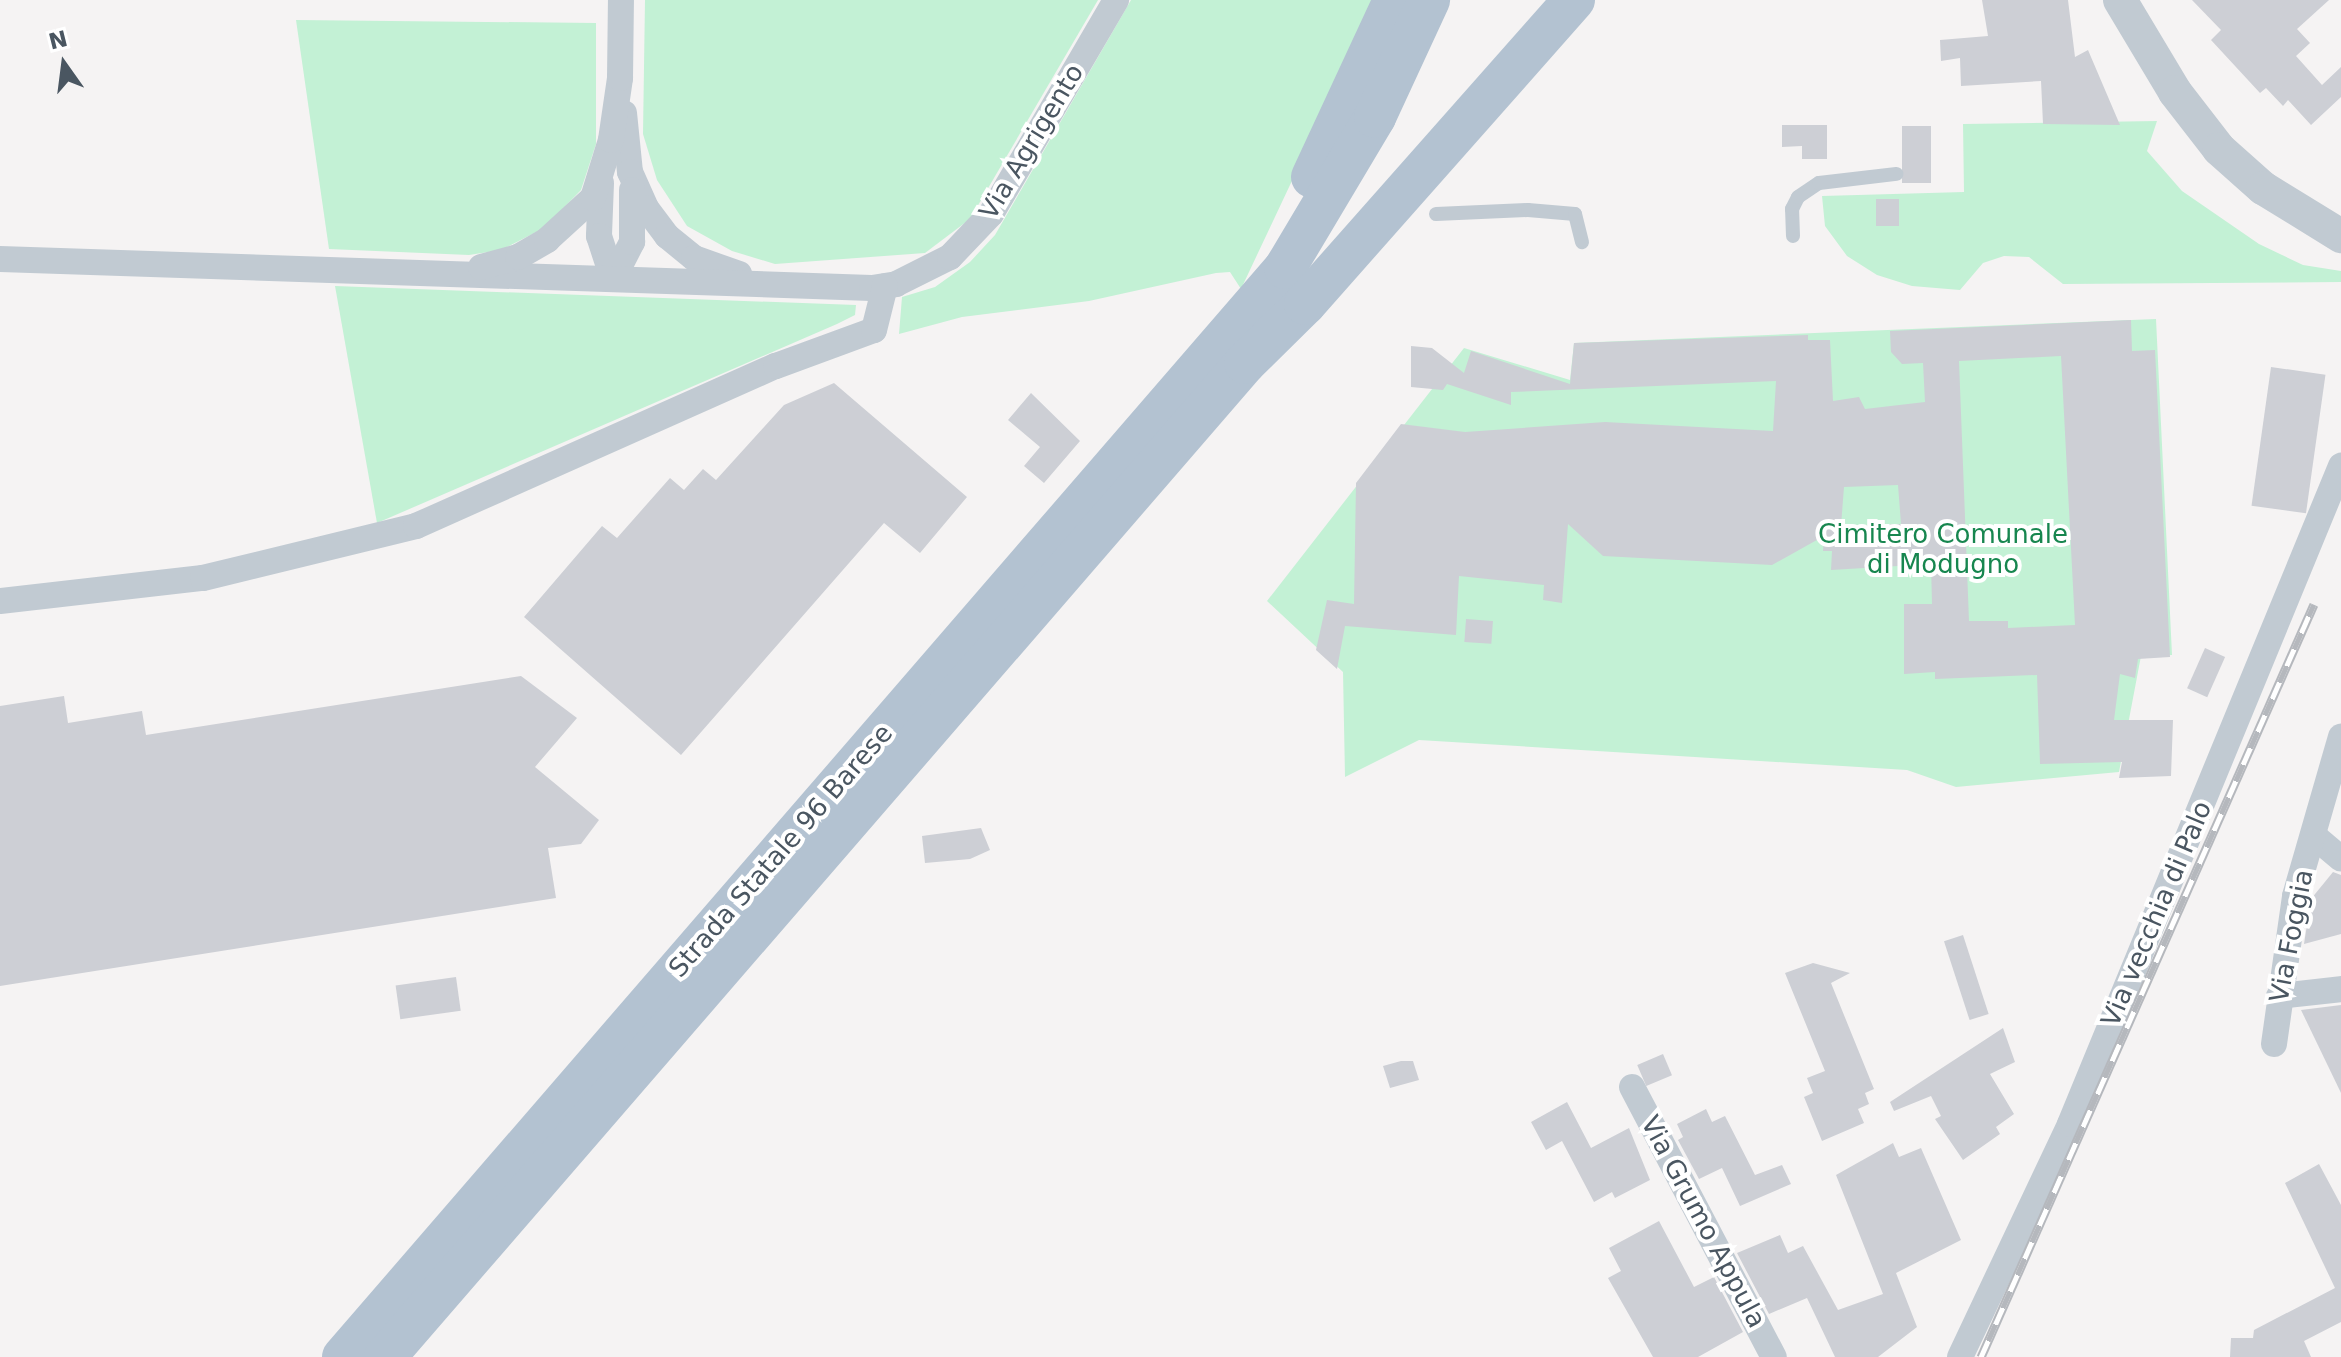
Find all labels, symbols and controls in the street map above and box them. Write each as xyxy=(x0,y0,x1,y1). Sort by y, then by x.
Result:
north arrow xyxy=(24,24,104,104)
text: N xyxy=(46,26,70,55)
street label: Via Agrigento xyxy=(973,59,1091,225)
park label: Cimitero Comunale di Modugno xyxy=(1818,519,2068,580)
street label: Strada Statale 96 Barese xyxy=(663,718,899,984)
street label: Via vecchia di Palo xyxy=(2095,796,2219,1032)
street label: Via Foggia xyxy=(2264,867,2320,1005)
street label: Via Grumo Appula xyxy=(1634,1111,1772,1333)

